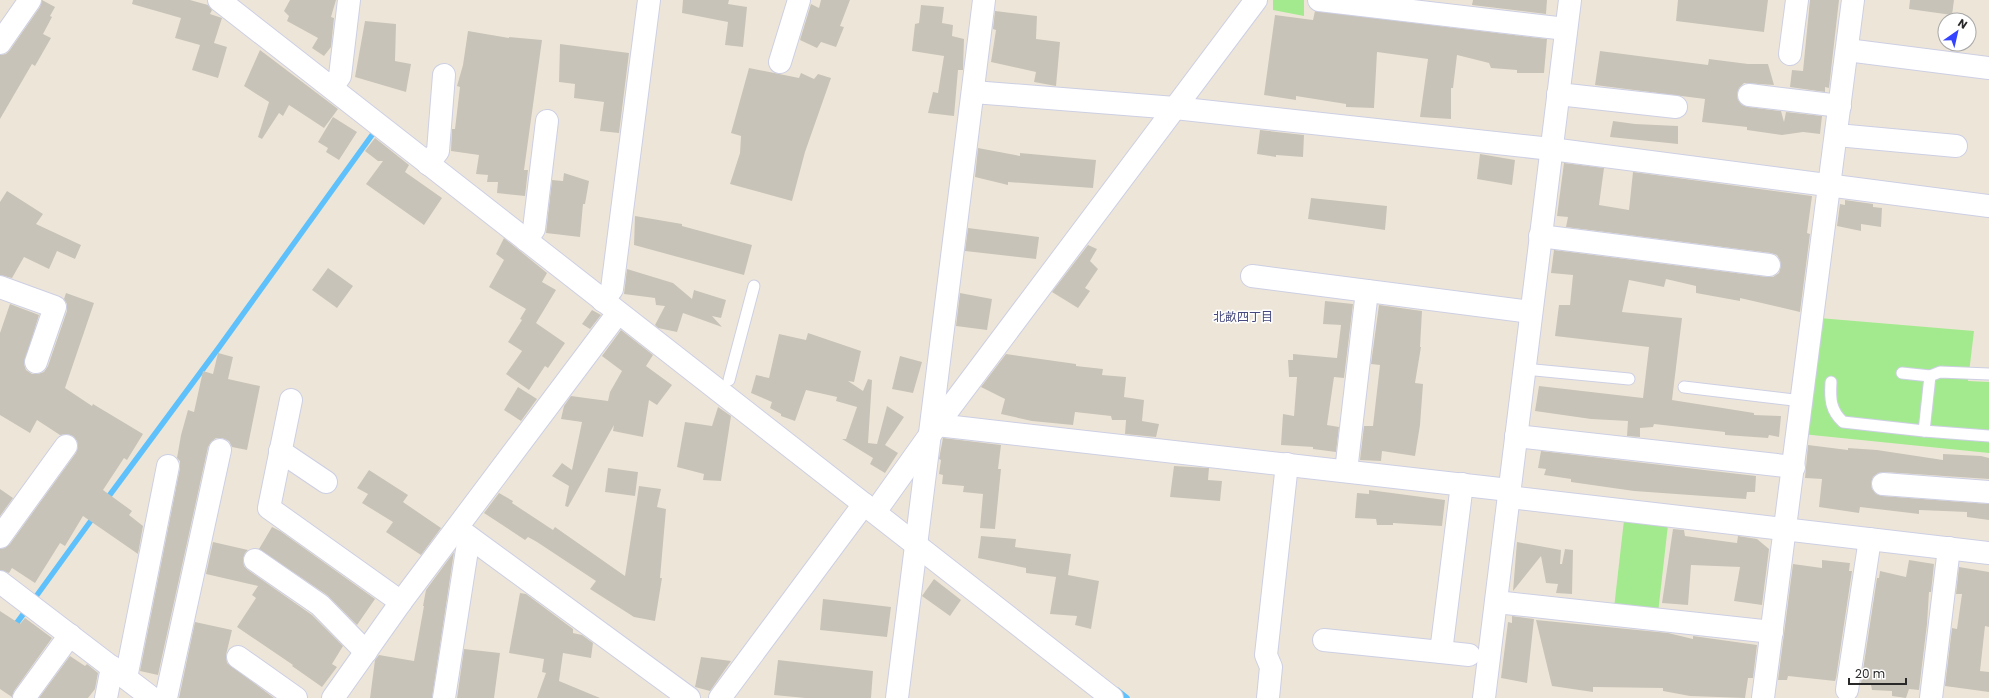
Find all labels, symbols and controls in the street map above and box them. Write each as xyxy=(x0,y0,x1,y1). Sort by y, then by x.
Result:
north arrow xyxy=(1937,12,1977,52)
text: N xyxy=(1955,15,1970,33)
district label: 北畝四丁目 xyxy=(1213,308,1273,325)
scale bar xyxy=(1849,660,1906,686)
text: 20 m xyxy=(1855,665,1885,682)

